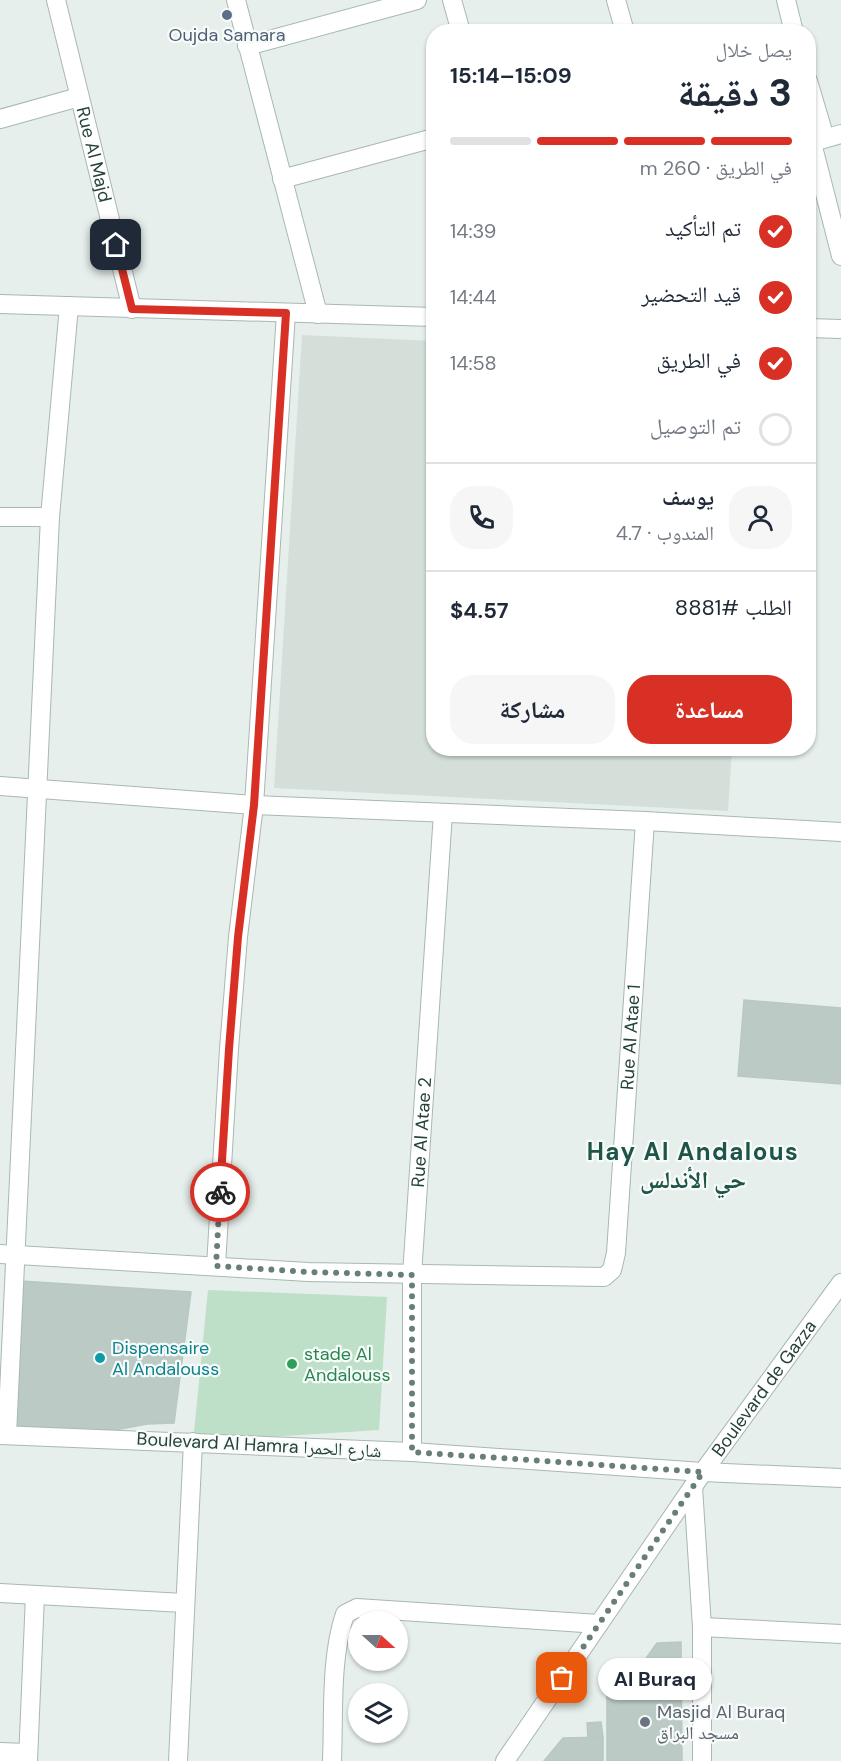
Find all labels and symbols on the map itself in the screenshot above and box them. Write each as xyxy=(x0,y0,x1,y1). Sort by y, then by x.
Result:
marker: Oujda Samara xyxy=(220,8,234,22)
place label: Oujda Samara xyxy=(169,23,286,47)
street label: Rue Al Majd xyxy=(71,104,117,205)
pin xyxy=(90,219,141,270)
street label: Rue Al Atae 1 xyxy=(615,984,646,1091)
street label: Rue Al Atae 2 xyxy=(406,1076,437,1188)
district label: Hay Al Andalous حي الأندلس xyxy=(587,1136,799,1198)
courier xyxy=(190,1162,250,1222)
street label: Boulevard de Gazza xyxy=(706,1315,822,1461)
place label: Dispensaire Al Andalouss xyxy=(112,1336,219,1381)
place label: stade Al Andalouss xyxy=(304,1342,390,1387)
marker: Dispensaire Al Andalouss xyxy=(93,1351,107,1365)
marker: stade Al Andalouss xyxy=(285,1357,299,1371)
street label: Boulevard Al Hamra شارع الحمرا xyxy=(136,1427,382,1463)
north arrow xyxy=(348,1611,408,1671)
pin xyxy=(536,1652,587,1703)
callout: Al Buraq xyxy=(598,1657,712,1699)
place label: Masjid Al Buraq مسجد البراق xyxy=(657,1700,785,1745)
marker: Masjid Al Buraq مسجد البراق xyxy=(638,1715,652,1729)

